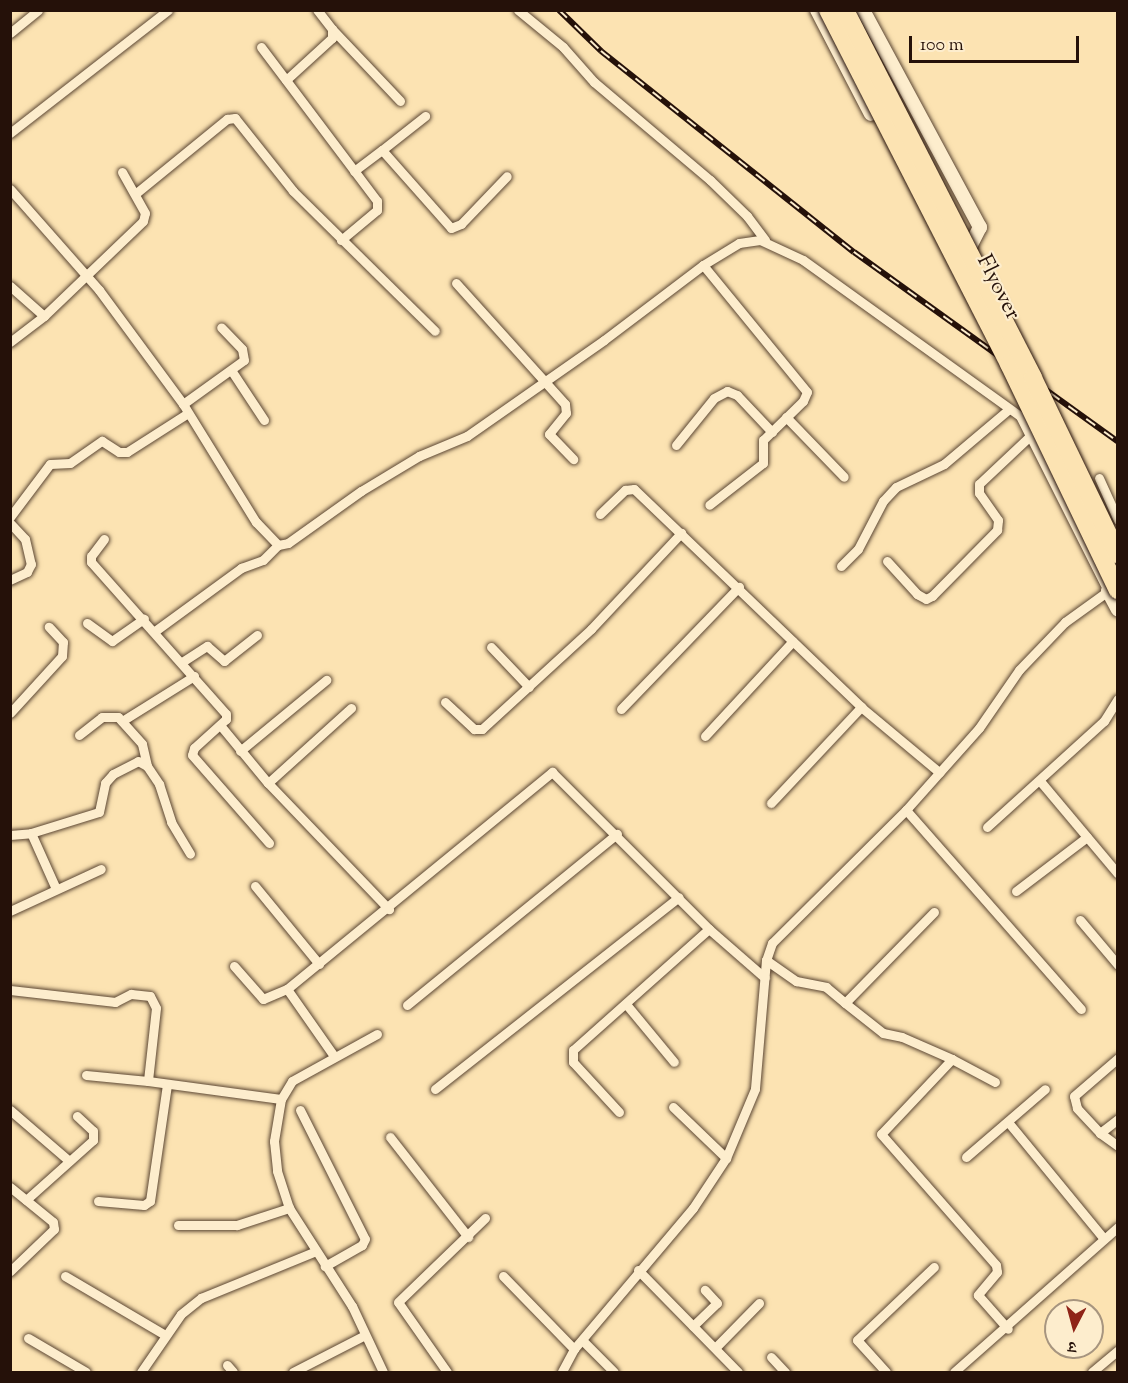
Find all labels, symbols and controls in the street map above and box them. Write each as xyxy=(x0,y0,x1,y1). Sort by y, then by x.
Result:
scale bar xyxy=(912,24,1082,62)
text: 100 m xyxy=(920,33,964,59)
street label: Flyover xyxy=(969,251,1025,325)
north arrow xyxy=(1044,1299,1104,1359)
text: उ xyxy=(1067,1334,1078,1357)

